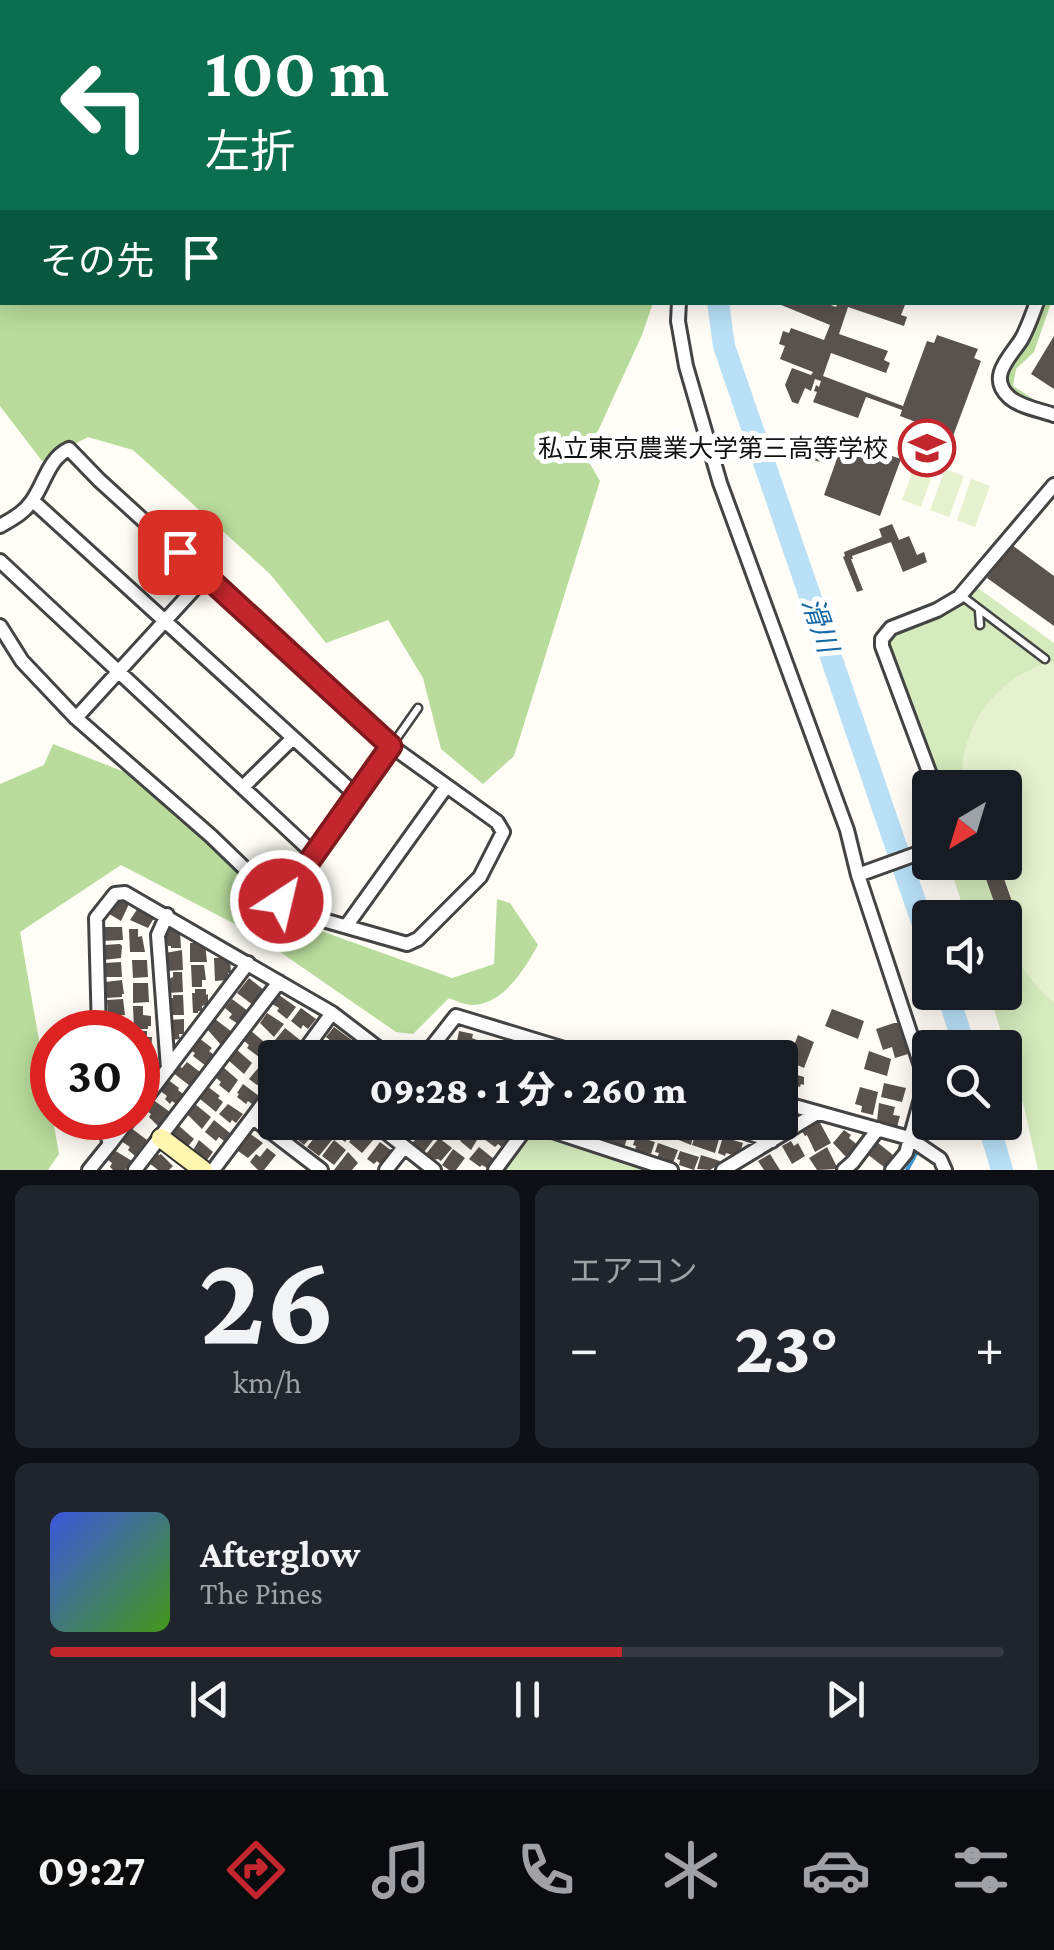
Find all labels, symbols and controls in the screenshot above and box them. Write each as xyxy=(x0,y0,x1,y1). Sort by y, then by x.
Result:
text: 100 m xyxy=(205,33,389,111)
icon: left xyxy=(40,40,170,170)
text: 左折 xyxy=(205,127,295,177)
icon: arrive xyxy=(174,230,229,285)
text: その先 xyxy=(40,240,154,282)
school or university icon: 私立東京農業大学第三高等学校 xyxy=(897,418,957,478)
place label: 私立東京農業大学第三高等学校 xyxy=(538,435,888,462)
pin xyxy=(138,510,223,595)
icon: arrive xyxy=(153,525,208,580)
water label: 滑川 xyxy=(796,593,845,659)
north arrow xyxy=(912,770,1022,880)
map controls xyxy=(912,770,1022,1140)
position arrow xyxy=(229,849,333,953)
button: sound xyxy=(912,900,1022,1010)
speed limit sign: 30 xyxy=(30,1010,160,1140)
button: search xyxy=(912,1030,1022,1140)
text: 09:28 · 1 分 · 260 m xyxy=(369,1069,687,1111)
text: 26 xyxy=(199,1226,336,1371)
text: エアコン xyxy=(570,1253,698,1289)
text: 23° xyxy=(734,1305,839,1388)
text: − xyxy=(570,1317,599,1378)
text: + xyxy=(975,1317,1004,1378)
text: km/h xyxy=(233,1364,302,1400)
text: Afterglow xyxy=(200,1533,360,1575)
text: The Pines xyxy=(200,1575,323,1611)
icon: previous xyxy=(182,1672,237,1727)
icon: pause xyxy=(500,1672,555,1727)
icon: next xyxy=(818,1672,873,1727)
icon: directions xyxy=(221,1835,291,1905)
icon: music xyxy=(366,1835,436,1905)
icon: phone xyxy=(511,1835,581,1905)
icon: climate xyxy=(656,1835,726,1905)
icon: car xyxy=(801,1835,871,1905)
icon: filters xyxy=(946,1835,1016,1905)
text: 09:27 xyxy=(38,1845,146,1895)

